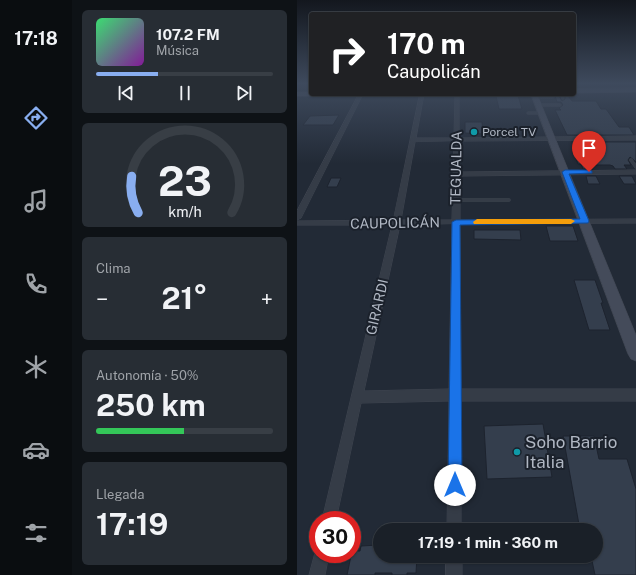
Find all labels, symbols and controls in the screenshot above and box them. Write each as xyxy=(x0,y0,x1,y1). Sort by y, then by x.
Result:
text: 107.2 FM xyxy=(156,26,220,43)
text: 170 m xyxy=(387,27,466,60)
text: 17:18 xyxy=(14,28,58,49)
icon: right xyxy=(321,28,373,80)
text: Música xyxy=(156,43,199,58)
text: Caupolicán xyxy=(387,61,481,82)
icon: previous xyxy=(115,82,137,104)
icon: pause xyxy=(174,82,196,104)
icon: next xyxy=(233,82,255,104)
icon: directions xyxy=(22,104,50,132)
place label: Porcel TV xyxy=(482,125,536,139)
marker: Porcel TV xyxy=(469,127,479,137)
street label: TEGUALDA xyxy=(447,131,465,205)
pin xyxy=(572,131,606,172)
icon: arrive xyxy=(578,137,600,159)
text: 23 xyxy=(157,156,212,205)
icon: music xyxy=(22,187,50,215)
text: km/h xyxy=(168,202,201,219)
street label: CAUPOLICÁN xyxy=(350,213,440,232)
text: Clima xyxy=(96,261,131,276)
icon: phone xyxy=(22,270,50,298)
street label: GIRARDI xyxy=(363,278,391,336)
text: 21° xyxy=(161,280,208,316)
text: − xyxy=(96,286,108,312)
text: + xyxy=(261,286,273,312)
icon: climate xyxy=(22,353,50,381)
text: Autonomía · 50% xyxy=(96,368,199,383)
text: 250 km xyxy=(96,387,206,423)
place label: Soho Barrio Italia xyxy=(525,432,617,472)
icon: car xyxy=(22,436,50,464)
marker: Soho Barrio Italia xyxy=(512,447,522,457)
position arrow xyxy=(434,464,476,506)
text: Llegada xyxy=(96,487,144,502)
text: 17:19 xyxy=(96,506,168,542)
speed limit sign: 30 xyxy=(309,511,361,563)
icon: filters xyxy=(22,519,50,547)
text: 17:19 · 1 min · 360 m xyxy=(418,534,558,551)

